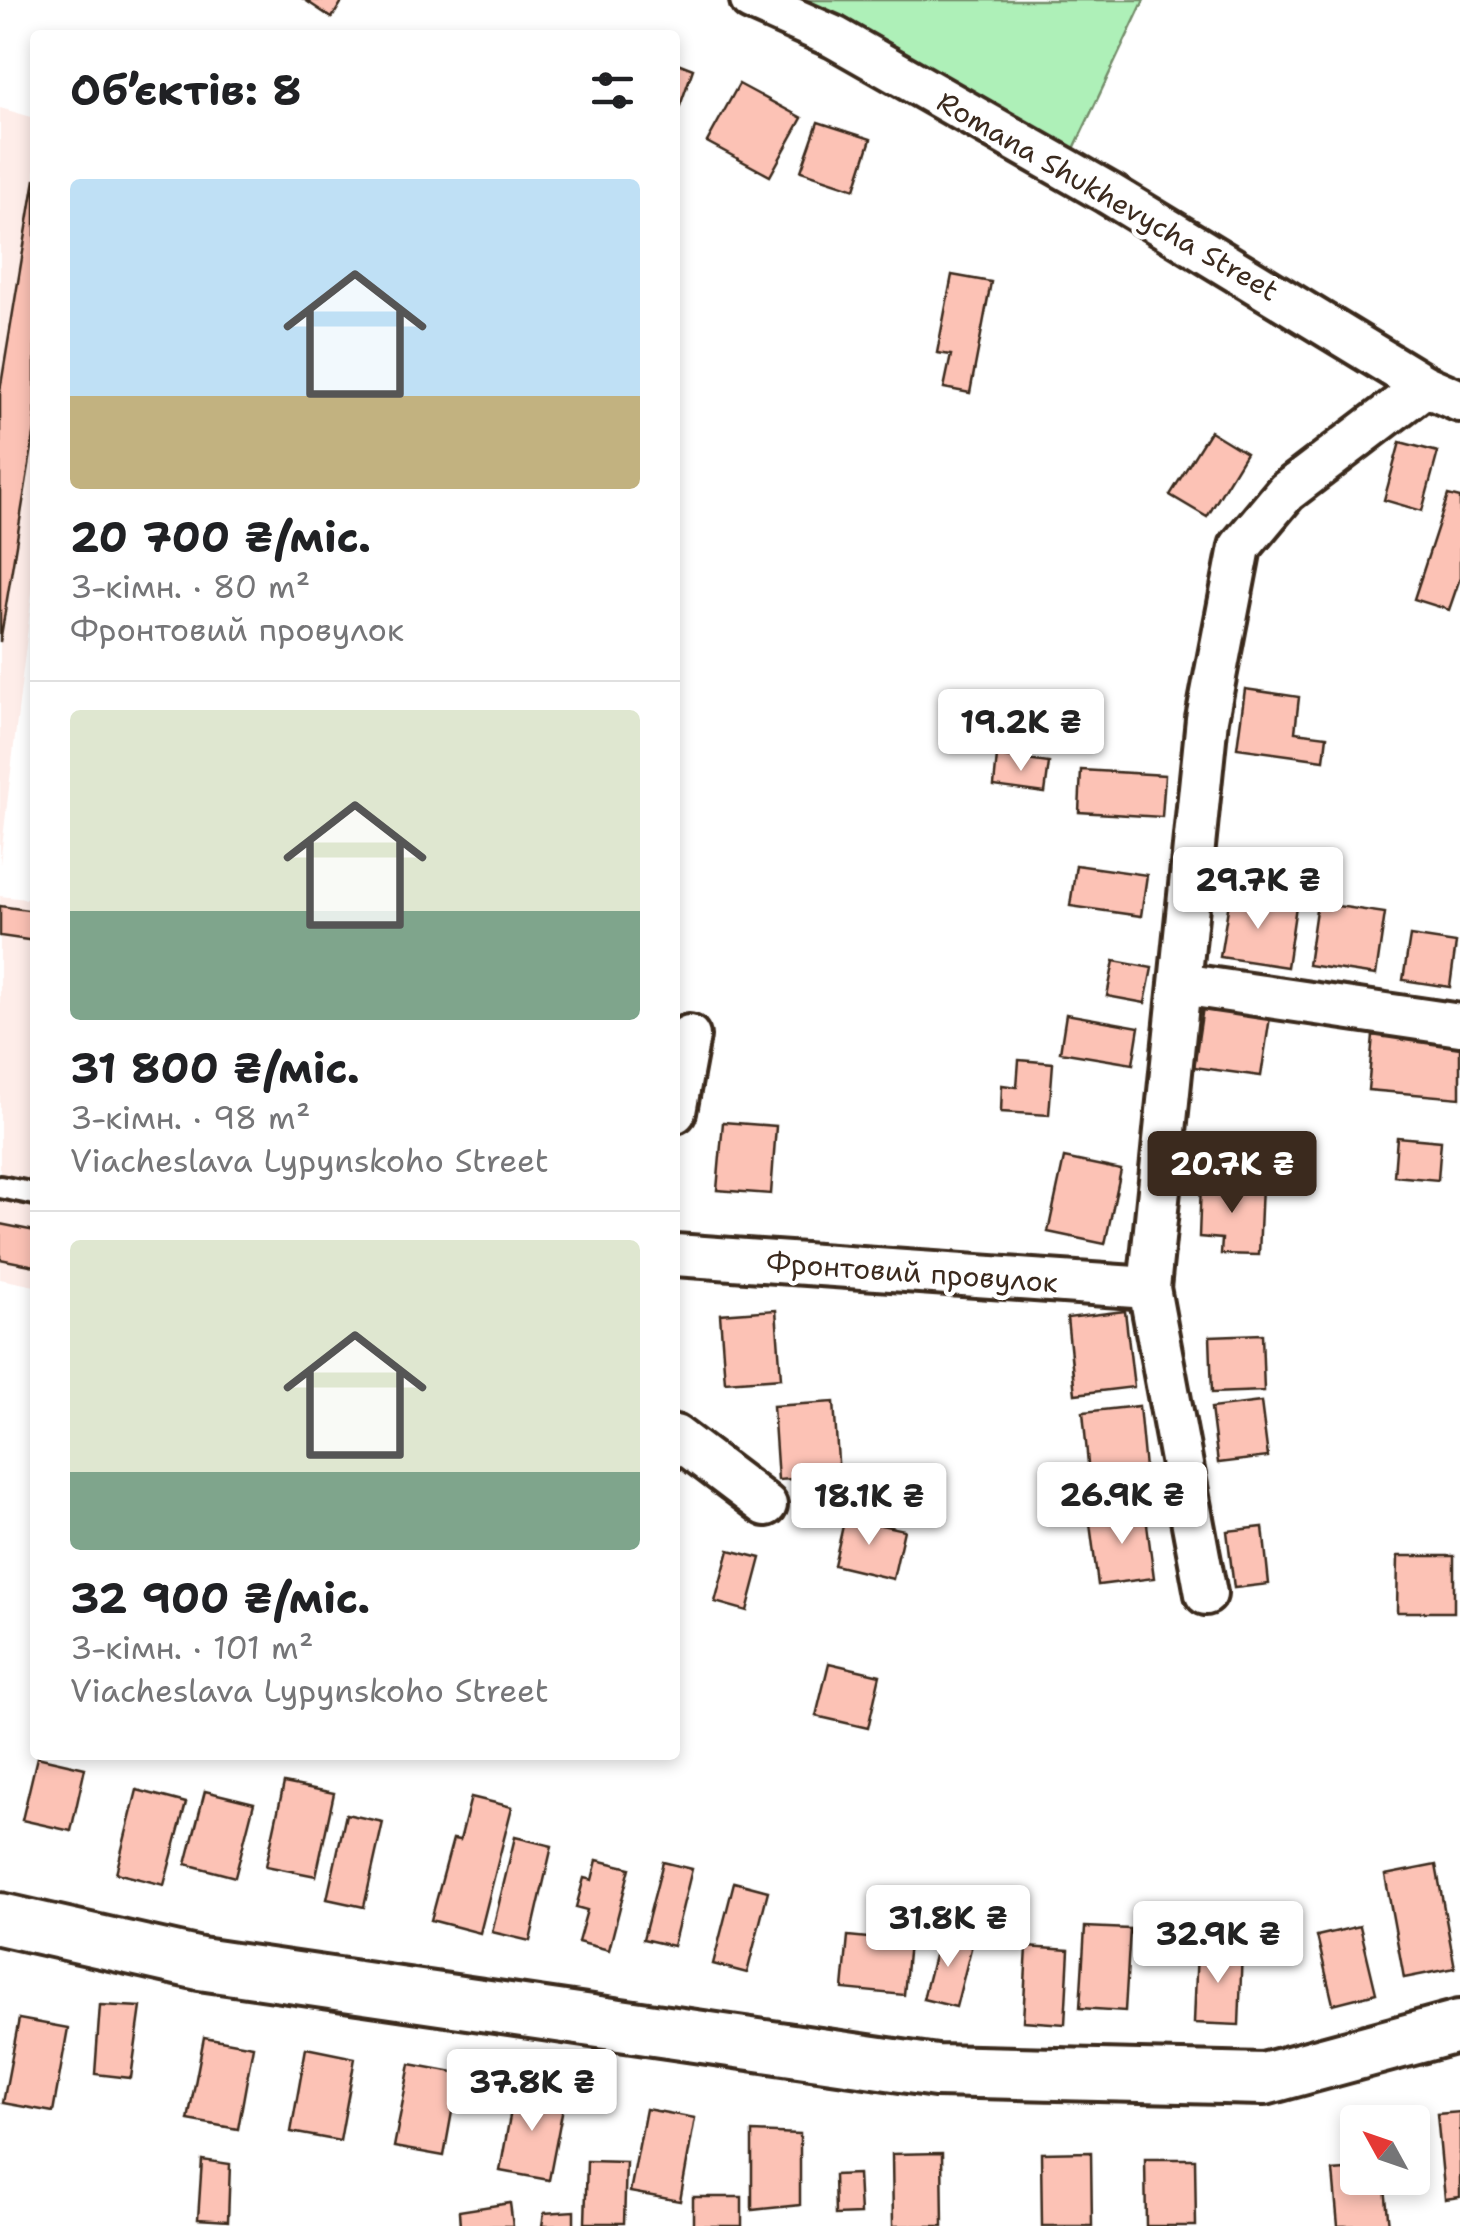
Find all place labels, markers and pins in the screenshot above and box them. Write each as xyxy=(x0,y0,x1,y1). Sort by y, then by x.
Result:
pin: 19.2K ₴ xyxy=(929,689,1113,774)
pin: 29.7K ₴ xyxy=(1166,847,1350,932)
pin: 20.7K ₴ xyxy=(1140,1131,1324,1216)
pin: 26.9K ₴ xyxy=(1030,1462,1214,1547)
pin: 18.1K ₴ xyxy=(777,1463,961,1548)
pin: 31.8K ₴ xyxy=(856,1885,1040,1970)
pin: 32.9K ₴ xyxy=(1126,1901,1310,1986)
pin: 37.8K ₴ xyxy=(440,2049,624,2134)

